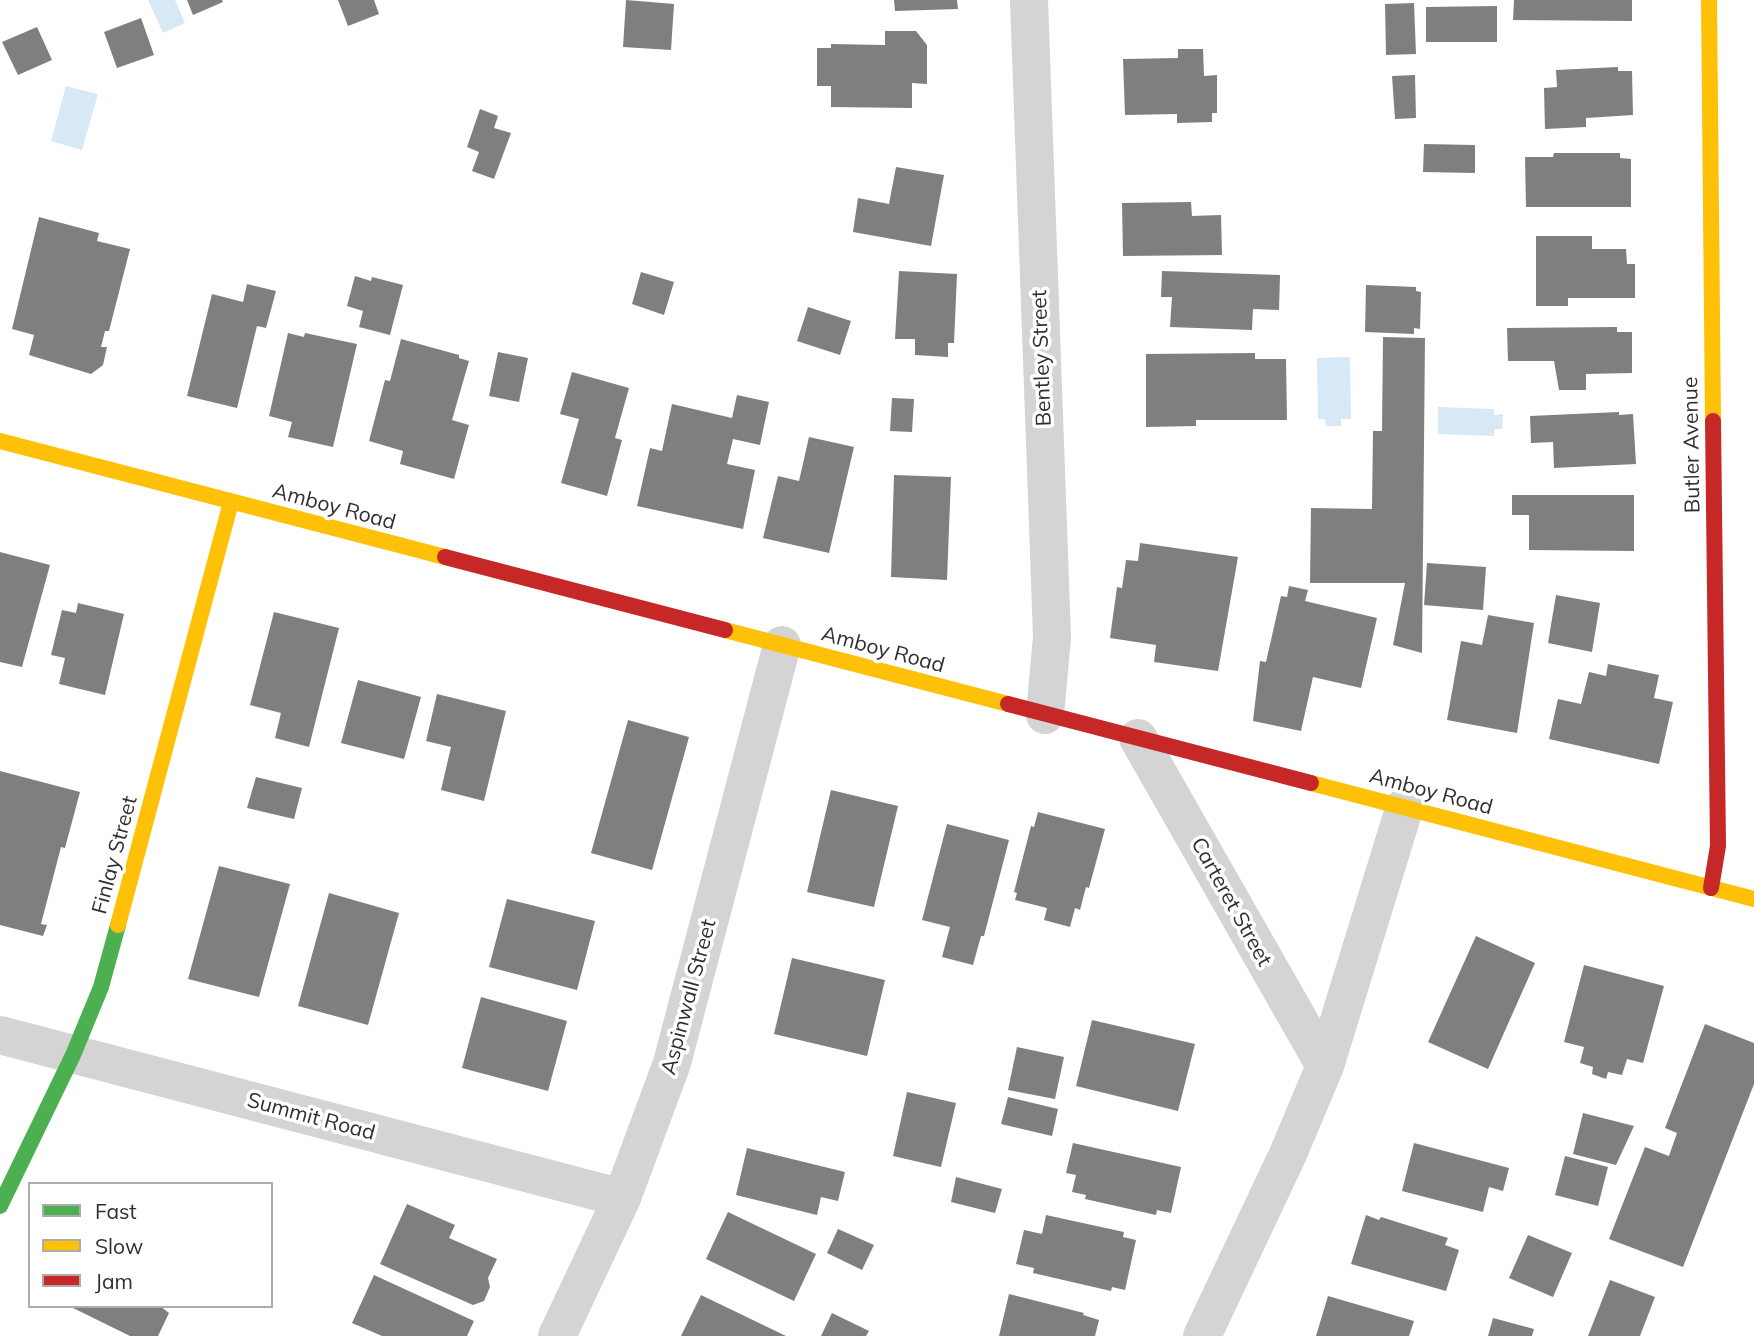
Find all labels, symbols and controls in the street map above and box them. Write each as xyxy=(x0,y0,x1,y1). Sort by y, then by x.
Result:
street label: Bentley Street xyxy=(1027,289,1057,427)
street label: Butler Avenue xyxy=(1678,377,1706,513)
street label: Amboy Road xyxy=(270,478,398,536)
street label: Amboy Road xyxy=(819,621,947,679)
street label: Amboy Road xyxy=(1367,763,1495,821)
street label: Finlay Street xyxy=(87,793,143,917)
street label: Carteret Street xyxy=(1185,833,1277,971)
street label: Aspinwall Street xyxy=(656,917,722,1077)
street label: Summit Road xyxy=(244,1088,378,1146)
legend xyxy=(28,1182,273,1308)
text: Fast xyxy=(95,1198,137,1224)
text: Slow xyxy=(95,1233,143,1259)
text: Jam xyxy=(95,1268,133,1294)

